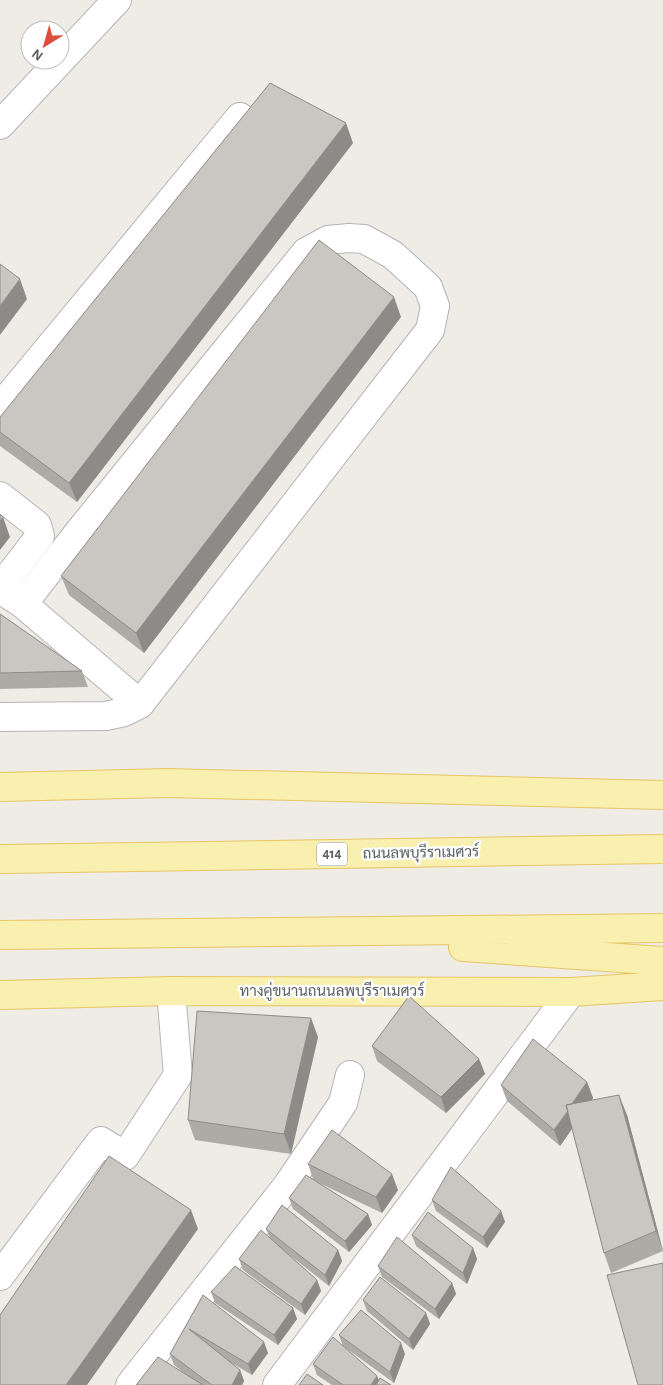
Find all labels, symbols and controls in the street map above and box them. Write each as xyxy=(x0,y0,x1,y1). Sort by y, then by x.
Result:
north arrow xyxy=(20,20,70,70)
text: N xyxy=(30,46,46,63)
street label: ถนนลพบุรีราเมศวร์ xyxy=(363,841,479,865)
road number: 414 xyxy=(317,842,347,866)
street label: ทางคู่ขนานถนนลพบุรีราเมศวร์ xyxy=(240,981,424,1002)

